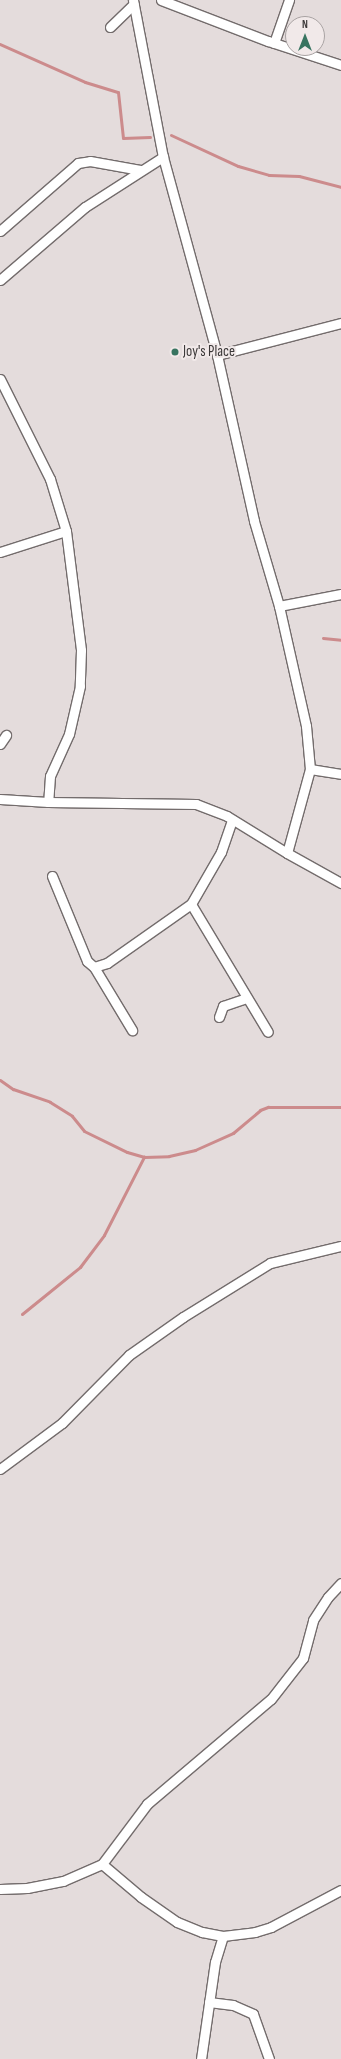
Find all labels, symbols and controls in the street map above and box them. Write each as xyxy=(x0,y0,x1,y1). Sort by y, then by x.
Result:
north arrow xyxy=(285,16,325,56)
text: N xyxy=(302,18,308,31)
place label: Joy's Place xyxy=(183,343,235,361)
marker: Joy's Place xyxy=(170,347,180,357)

